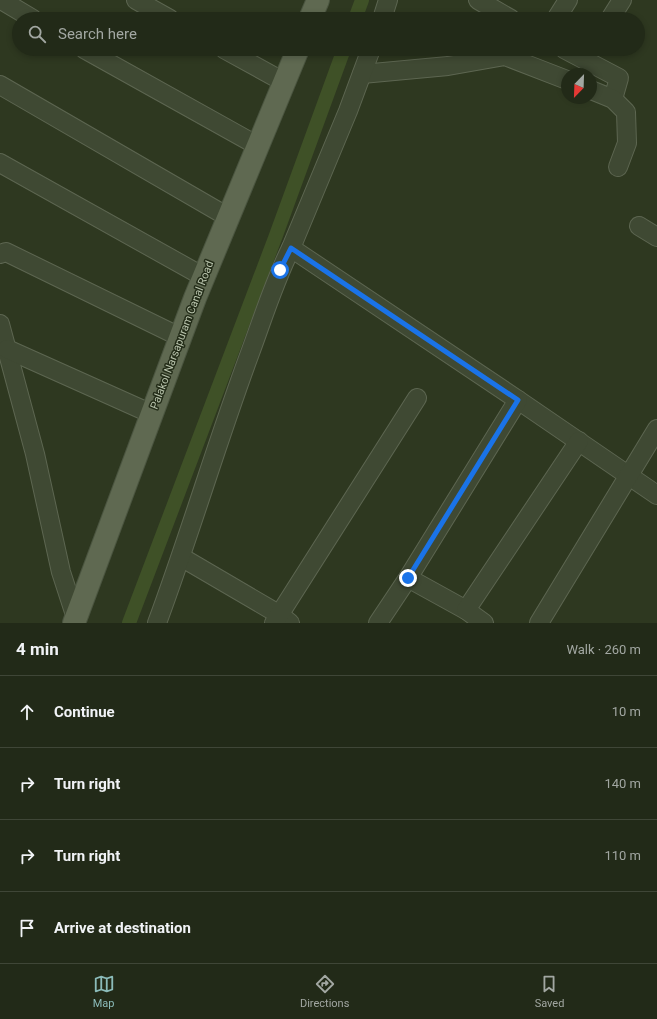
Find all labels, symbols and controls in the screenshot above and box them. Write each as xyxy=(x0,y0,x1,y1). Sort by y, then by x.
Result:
search box xyxy=(12,12,645,56)
icon: search xyxy=(26,23,48,45)
text: Search here xyxy=(58,25,137,43)
north arrow xyxy=(561,68,597,104)
street label: Palakol Narsapuram Canal Road xyxy=(148,259,216,411)
route start xyxy=(271,261,289,279)
route end xyxy=(399,569,417,587)
text: 4 min xyxy=(16,639,59,659)
text: Walk · 260 m xyxy=(566,642,641,657)
icon: ahead xyxy=(16,701,38,723)
text: Continue xyxy=(54,703,115,721)
text: 10 m xyxy=(612,704,641,719)
icon: right xyxy=(16,773,38,795)
text: Turn right xyxy=(54,775,120,793)
text: 140 m xyxy=(604,776,641,791)
icon: right xyxy=(16,845,38,867)
text: Turn right xyxy=(54,847,120,865)
text: 110 m xyxy=(604,848,641,863)
icon: arrive xyxy=(16,917,38,939)
text: Arrive at destination xyxy=(54,919,191,937)
tab: Map xyxy=(93,973,115,1010)
tab: Directions xyxy=(300,973,349,1010)
tab: Saved xyxy=(535,973,564,1010)

